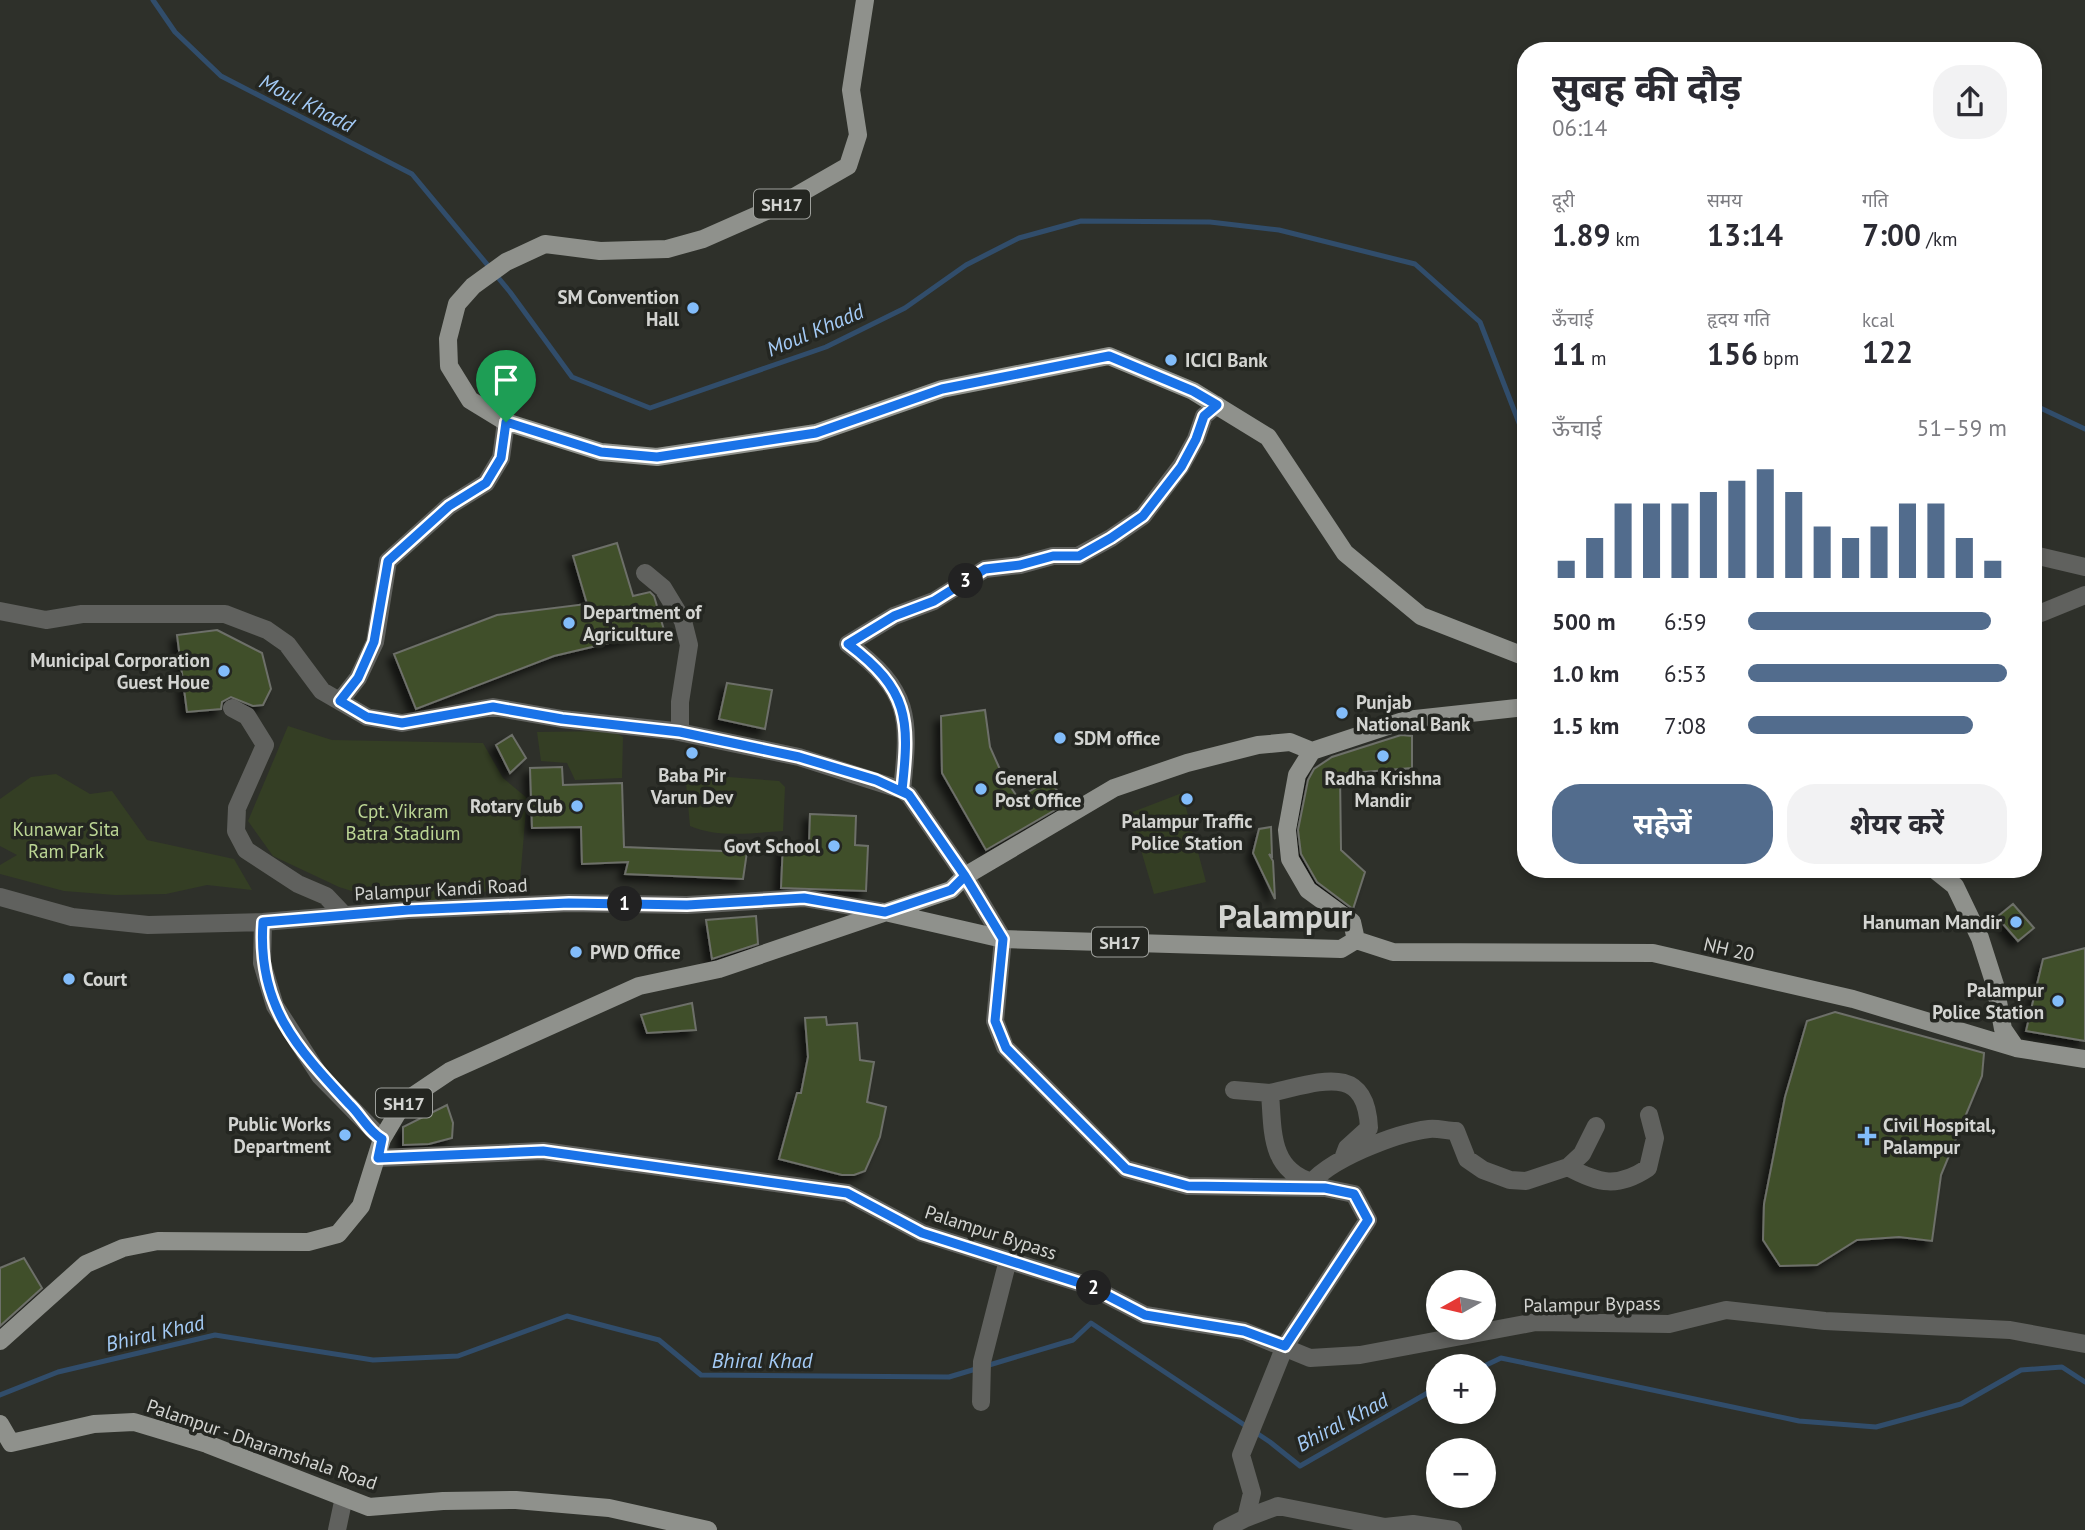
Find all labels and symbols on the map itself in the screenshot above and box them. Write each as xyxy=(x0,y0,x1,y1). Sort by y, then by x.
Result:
water label: Moul Khadd xyxy=(255,68,360,139)
road number: SH17 xyxy=(754,190,810,218)
place label: SM Convention Hall xyxy=(557,285,679,331)
water label: Moul Khadd xyxy=(762,297,869,363)
marker: SM Convention Hall xyxy=(685,300,701,316)
place label: ICICI Bank xyxy=(1185,348,1268,372)
pin xyxy=(476,350,536,422)
marker: ICICI Bank xyxy=(1163,352,1179,368)
pin: 3 xyxy=(948,564,984,598)
place label: Department of Agriculture xyxy=(583,600,703,646)
marker: Department of Agriculture xyxy=(561,615,577,631)
place label: Municipal Corporation Guest Houe xyxy=(30,648,210,694)
marker: Municipal Corporation Guest Houe xyxy=(216,663,232,679)
place label: Punjab National Bank xyxy=(1356,690,1471,736)
marker: Punjab National Bank xyxy=(1334,705,1350,721)
place label: SDM office xyxy=(1074,726,1161,750)
marker: SDM office xyxy=(1052,730,1068,746)
marker: Baba Pir Varun Dev xyxy=(684,745,700,761)
marker: Radha Krishna Mandir xyxy=(1375,748,1391,764)
place label: Baba Pir Varun Dev xyxy=(650,763,734,809)
place label: General Post Office xyxy=(995,766,1082,812)
place label: Radha Krishna Mandir xyxy=(1324,766,1442,812)
marker: General Post Office xyxy=(973,781,989,797)
marker: Palampur Traffic Police Station xyxy=(1179,791,1195,807)
place label: Rotary Club xyxy=(470,794,563,818)
marker: Rotary Club xyxy=(569,798,585,814)
park label: Cpt. Vikram Batra Stadium xyxy=(346,799,460,845)
place label: Palampur Traffic Police Station xyxy=(1121,809,1253,855)
park label: Kunawar Sita Ram Park xyxy=(12,817,120,863)
place label: Govt School xyxy=(724,834,820,858)
marker: Govt School xyxy=(826,838,842,854)
street label: Palampur Kandi Road xyxy=(354,872,528,906)
pin: 1 xyxy=(608,886,642,922)
district label: Palampur xyxy=(1218,894,1352,937)
place label: Hanuman Mandir xyxy=(1863,910,2002,934)
marker: Hanuman Mandir xyxy=(2008,914,2024,930)
road number: SH17 xyxy=(1092,928,1148,957)
street label: NH 20 xyxy=(1701,932,1757,966)
place label: PWD Office xyxy=(590,940,681,964)
marker: PWD Office xyxy=(568,944,584,960)
place label: Court xyxy=(83,967,128,991)
marker: Court xyxy=(61,971,77,987)
place label: Palampur Police Station xyxy=(1932,978,2044,1024)
marker: Palampur Police Station xyxy=(2050,993,2066,1009)
road number: SH17 xyxy=(376,1088,432,1118)
place label: Public Works Department xyxy=(228,1112,331,1158)
place label: Civil Hospital, Palampur xyxy=(1883,1113,1996,1159)
marker: Civil Hospital, Palampur xyxy=(1857,1126,1877,1146)
marker: Public Works Department xyxy=(337,1127,353,1143)
street label: Palampur Bypass xyxy=(922,1199,1060,1265)
pin: 2 xyxy=(1076,1270,1112,1306)
north arrow xyxy=(1426,1270,1496,1340)
street label: Palampur Bypass xyxy=(1523,1291,1661,1317)
water label: Bhiral Khad xyxy=(103,1308,208,1357)
water label: Bhiral Khad xyxy=(712,1347,814,1374)
water label: Bhiral Khad xyxy=(1291,1386,1394,1458)
street label: Palampur - Dharamshala Road xyxy=(144,1393,380,1495)

